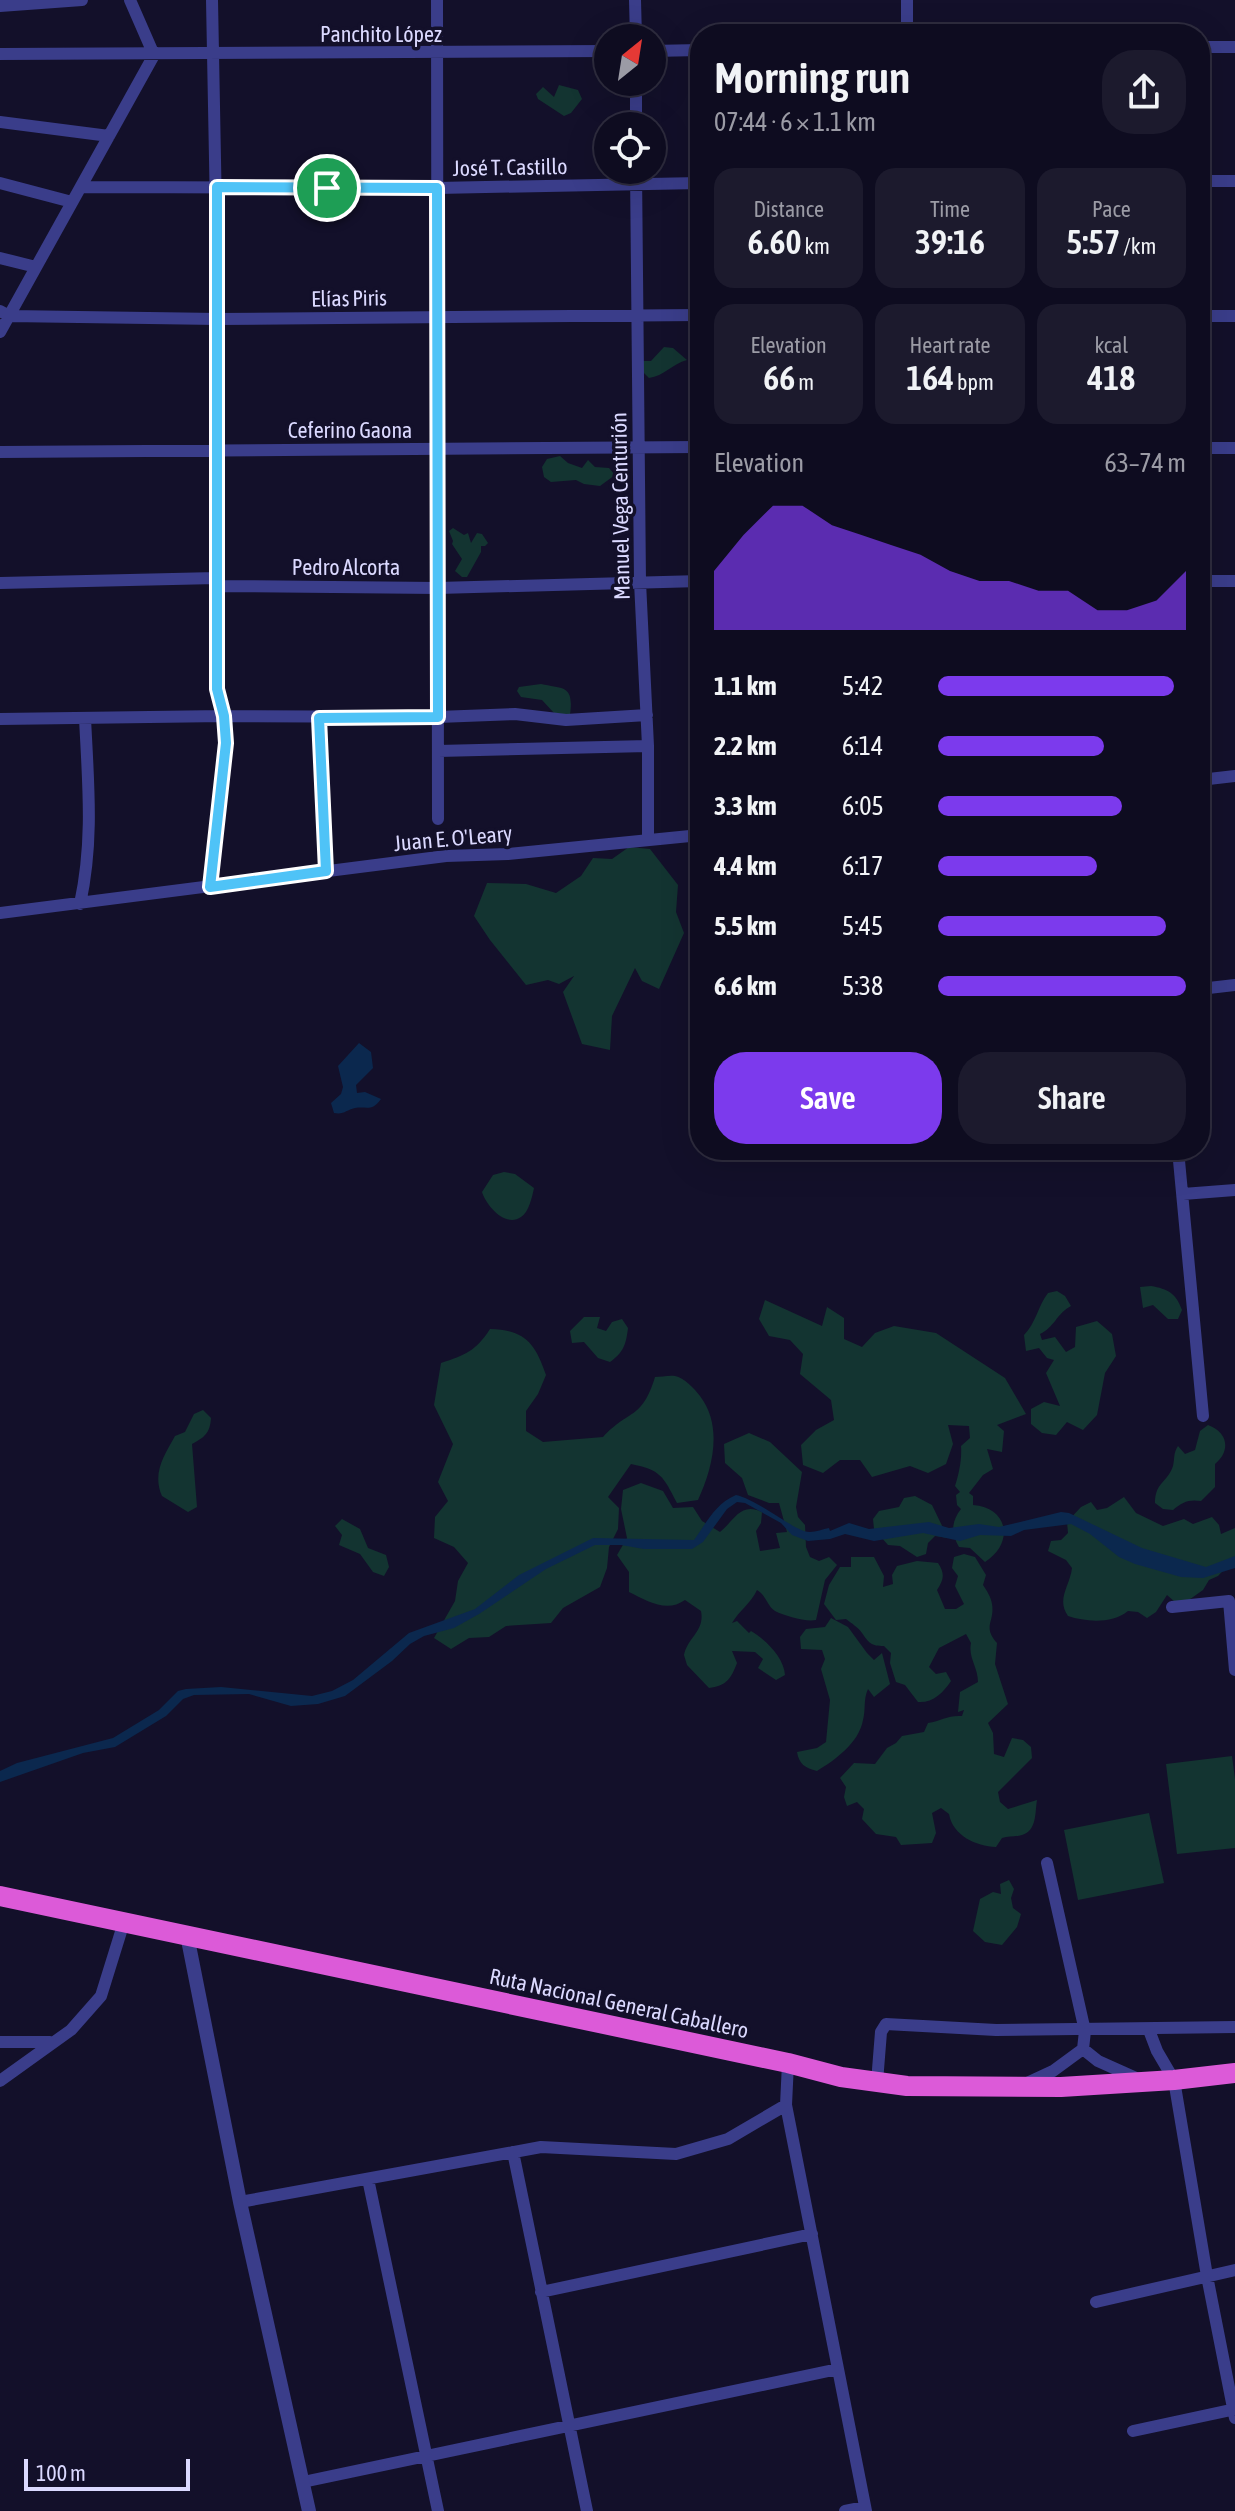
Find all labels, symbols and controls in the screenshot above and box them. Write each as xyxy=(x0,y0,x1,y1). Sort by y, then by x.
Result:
street label: Panchito López xyxy=(320,21,442,47)
north arrow xyxy=(594,24,666,96)
map controls xyxy=(594,24,666,184)
button: share xyxy=(1102,50,1186,134)
text: Morning run xyxy=(714,52,910,102)
text: 07:44 · 6 × 1.1 km xyxy=(714,107,876,137)
button: locate xyxy=(594,112,666,184)
street label: José T. Castillo xyxy=(452,153,568,181)
pin xyxy=(293,154,361,222)
icon: arrive xyxy=(305,166,349,210)
text: Distance xyxy=(753,196,824,222)
text: Time xyxy=(930,196,970,222)
text: Pace xyxy=(1092,196,1131,222)
text: 6.60 xyxy=(747,222,801,261)
text: 39:16 xyxy=(915,222,985,261)
text: 5:57 xyxy=(1066,222,1120,261)
text: km xyxy=(801,233,830,259)
text: /km xyxy=(1120,233,1156,259)
street label: Elías Piris xyxy=(311,284,387,312)
text: Elevation xyxy=(751,332,827,358)
text: Heart rate xyxy=(909,332,991,358)
text: kcal xyxy=(1095,332,1128,358)
text: 66 xyxy=(763,358,795,397)
text: 164 xyxy=(906,358,954,397)
text: 418 xyxy=(1087,358,1135,397)
text: m xyxy=(795,369,814,395)
text: bpm xyxy=(954,369,994,395)
street label: Manuel Vega Centurión xyxy=(605,412,635,600)
street label: Ceferino Gaona xyxy=(288,417,412,443)
text: Elevation xyxy=(714,448,804,478)
text: 63–74 m xyxy=(1104,448,1186,478)
street label: Pedro Alcorta xyxy=(292,554,400,580)
text: 1.1 km xyxy=(714,671,777,701)
text: 5:42 xyxy=(842,671,883,701)
text: 2.2 km xyxy=(714,731,777,761)
text: 6:14 xyxy=(842,731,883,761)
text: 3.3 km xyxy=(714,791,777,821)
text: 6:05 xyxy=(842,791,884,821)
street label: Juan E. O'Leary xyxy=(393,820,513,856)
text: 4.4 km xyxy=(714,851,777,881)
text: 6:17 xyxy=(842,851,883,881)
text: 5.5 km xyxy=(714,911,777,941)
text: 5:45 xyxy=(842,911,883,941)
text: 6.6 km xyxy=(714,971,777,1001)
text: 5:38 xyxy=(842,971,883,1001)
button: Save xyxy=(714,1052,942,1144)
button: Share xyxy=(958,1052,1186,1144)
street label: Ruta Nacional General Caballero xyxy=(487,1963,751,2043)
scale bar xyxy=(24,2455,190,2491)
text: 100 m xyxy=(36,2460,86,2486)

